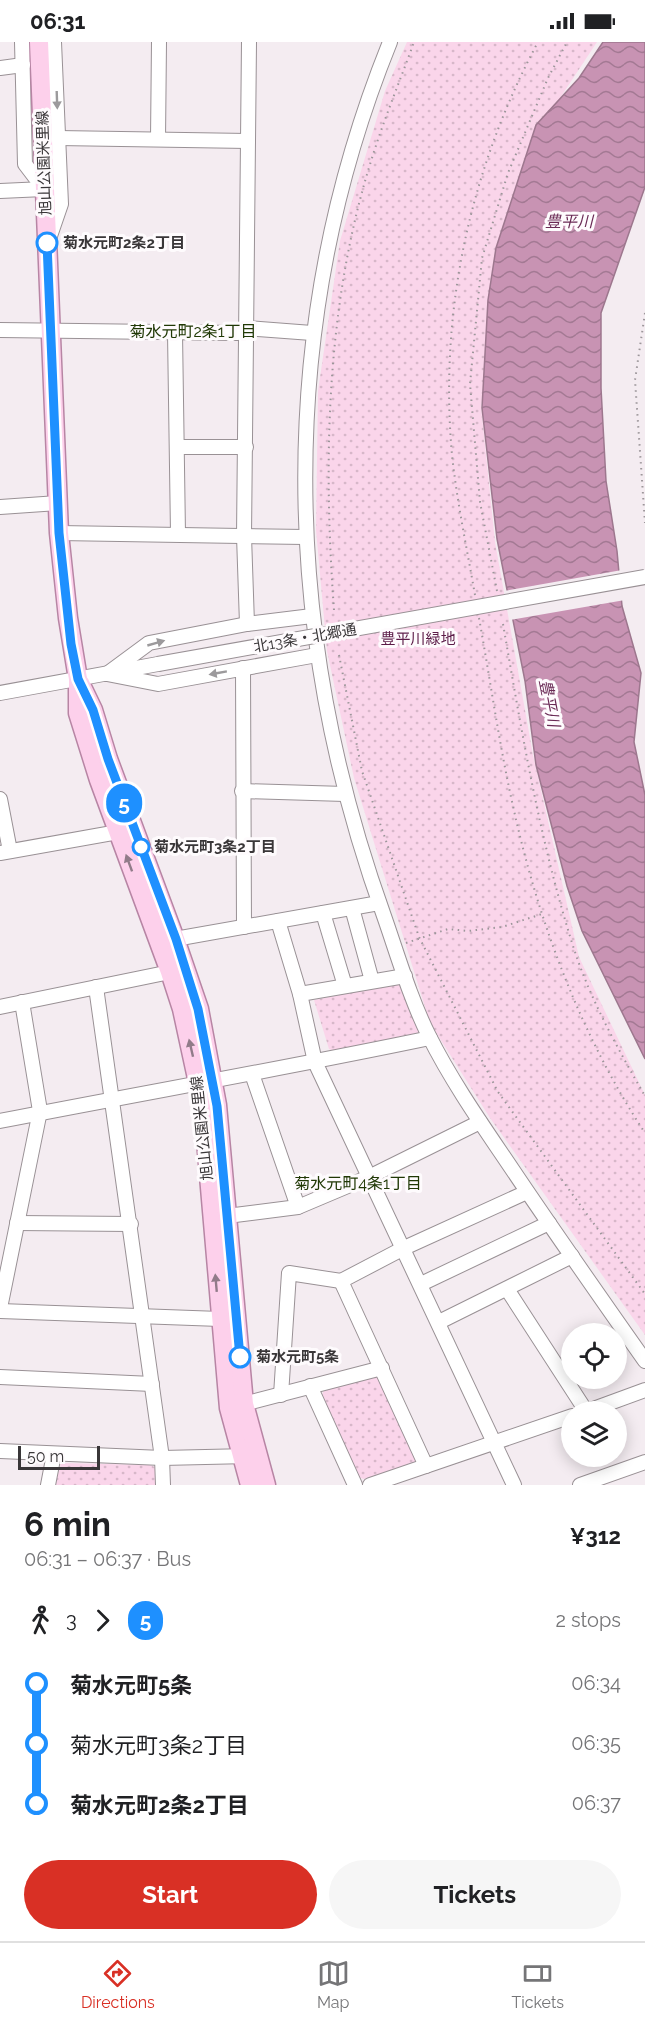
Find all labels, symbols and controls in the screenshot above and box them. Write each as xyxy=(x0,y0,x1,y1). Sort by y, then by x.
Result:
text: 06:31 xyxy=(30,8,85,34)
one-way arrow xyxy=(52,91,61,110)
street label: 旭山公園米里線 xyxy=(33,110,55,216)
water label: 豊平川 xyxy=(545,212,595,231)
marker: 菊水元町2条2丁目 xyxy=(36,232,58,254)
place label: 菊水元町2条2丁目 xyxy=(63,234,185,252)
district label: 菊水元町2条1丁目 xyxy=(129,322,257,341)
street label: 北13条・北郷通 xyxy=(252,620,358,656)
park label: 豊平川緑地 xyxy=(380,630,456,648)
one-way arrow xyxy=(147,638,165,647)
one-way arrow xyxy=(208,669,227,678)
water label: 豊平川 xyxy=(536,678,564,730)
line badge: 5 xyxy=(104,784,144,822)
text: 5 xyxy=(118,791,130,816)
marker: 菊水元町3条2丁目 xyxy=(132,838,150,856)
place label: 菊水元町3条2丁目 xyxy=(154,838,276,856)
one-way arrow xyxy=(124,854,134,872)
one-way arrow xyxy=(185,1039,195,1057)
street label: 旭山公園米里線 xyxy=(188,1075,216,1181)
district label: 菊水元町4条1丁目 xyxy=(294,1174,422,1193)
one-way arrow xyxy=(211,1274,221,1293)
map controls xyxy=(561,1323,627,1467)
button: locate xyxy=(561,1323,627,1389)
marker: 菊水元町5条 xyxy=(229,1346,251,1368)
place label: 菊水元町5条 xyxy=(256,1348,339,1366)
button: layers xyxy=(561,1401,627,1467)
scale bar xyxy=(18,1443,100,1470)
text: 50 m xyxy=(27,1447,64,1466)
text: 6 min xyxy=(24,1505,111,1544)
text: ¥312 xyxy=(570,1523,621,1549)
text: 06:31 – 06:37 · Bus xyxy=(24,1547,191,1571)
icon: walk xyxy=(24,1604,57,1637)
icon: forward xyxy=(86,1604,119,1637)
text: 3 xyxy=(66,1608,77,1632)
text: 5 xyxy=(140,1608,151,1633)
text: 2 stops xyxy=(555,1608,621,1632)
text: 06:34 xyxy=(571,1671,621,1695)
text: 菊水元町5条 xyxy=(70,1672,192,1698)
text: 06:35 xyxy=(571,1731,621,1755)
text: 菊水元町3条2丁目 xyxy=(70,1732,247,1758)
text: 06:37 xyxy=(572,1791,621,1815)
text: 菊水元町2条2丁目 xyxy=(70,1792,249,1818)
button: Start xyxy=(24,1860,317,1929)
button: Tickets xyxy=(329,1860,621,1929)
tab: Directions xyxy=(81,1957,155,2012)
tab: Map xyxy=(317,1957,350,2012)
tab: Tickets xyxy=(512,1957,564,2012)

